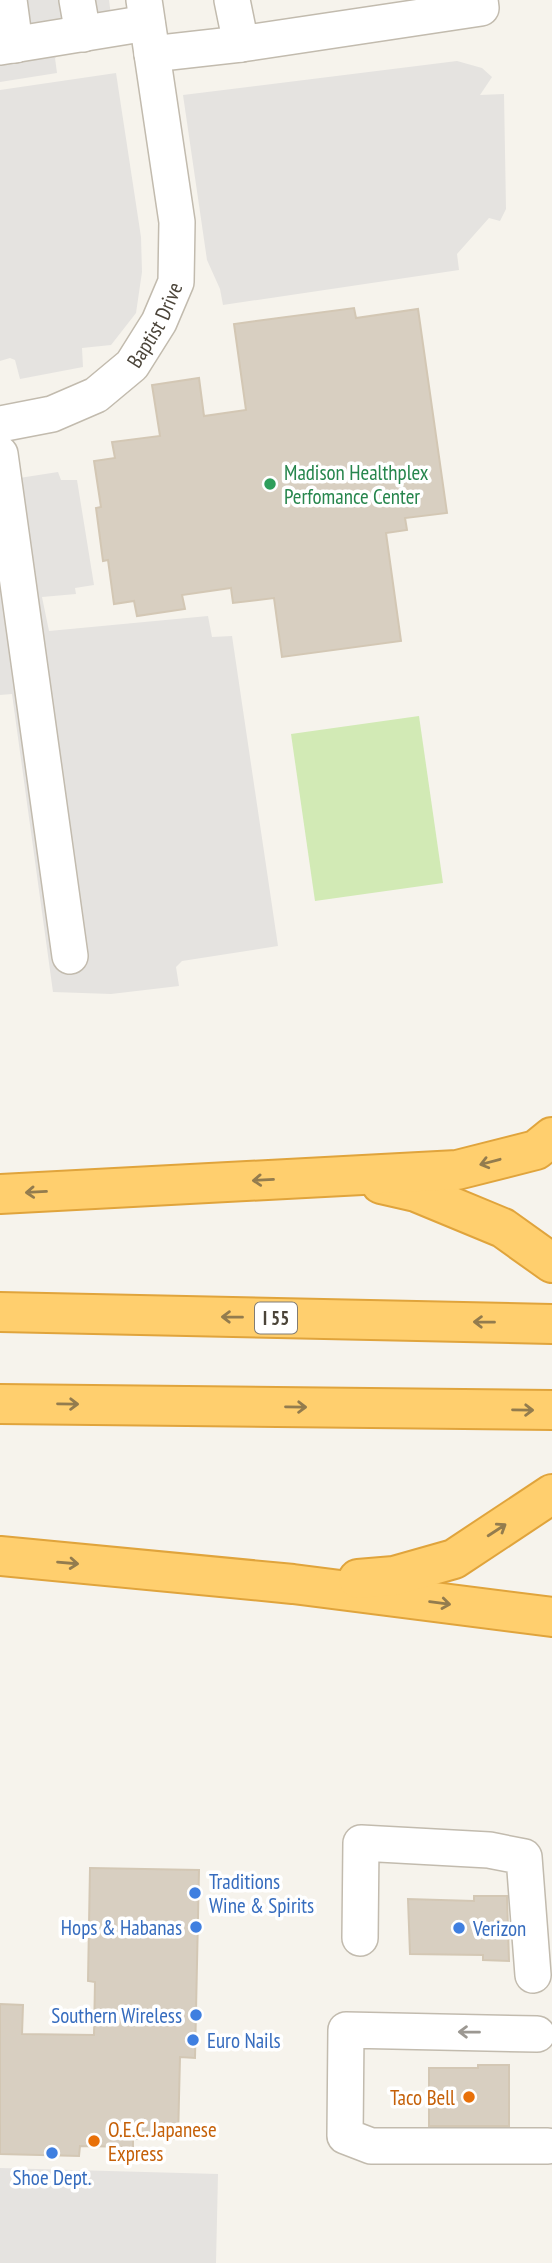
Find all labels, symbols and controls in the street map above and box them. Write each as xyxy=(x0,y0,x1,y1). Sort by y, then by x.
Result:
street label: Baptist Drive xyxy=(120,278,188,373)
place label: Madison Healthplex Perfomance Center xyxy=(284,459,429,510)
marker: Madison Healthplex Perfomance Center xyxy=(262,476,278,492)
one-way arrow xyxy=(479,1156,501,1169)
one-way arrow xyxy=(252,1173,275,1186)
one-way arrow xyxy=(25,1186,48,1199)
road number: I 55 xyxy=(255,1302,297,1334)
one-way arrow xyxy=(221,1310,244,1323)
one-way arrow xyxy=(473,1315,496,1329)
one-way arrow xyxy=(56,1397,79,1411)
one-way arrow xyxy=(284,1400,307,1414)
one-way arrow xyxy=(511,1403,534,1416)
one-way arrow xyxy=(487,1523,506,1538)
one-way arrow xyxy=(56,1556,79,1569)
one-way arrow xyxy=(428,1597,451,1610)
place label: Traditions Wine & Spirits xyxy=(209,1868,314,1919)
marker: Traditions Wine & Spirits xyxy=(187,1885,203,1901)
place label: Hops & Habanas xyxy=(61,1914,182,1941)
place label: Verizon xyxy=(472,1915,526,1942)
marker: Hops & Habanas xyxy=(188,1919,204,1935)
marker: Verizon xyxy=(451,1920,467,1936)
place label: Southern Wireless xyxy=(51,2002,182,2029)
marker: Southern Wireless xyxy=(188,2007,204,2023)
one-way arrow xyxy=(458,2026,481,2039)
place label: Euro Nails xyxy=(207,2027,281,2054)
marker: Euro Nails xyxy=(185,2032,201,2048)
place label: Taco Bell xyxy=(390,2084,455,2111)
marker: Taco Bell xyxy=(461,2089,477,2105)
place label: O.E.C. Japanese Express xyxy=(108,2116,217,2167)
marker: O.E.C. Japanese Express xyxy=(86,2133,102,2149)
marker: Shoe Dept. xyxy=(44,2145,60,2161)
place label: Shoe Dept. xyxy=(13,2164,91,2191)

